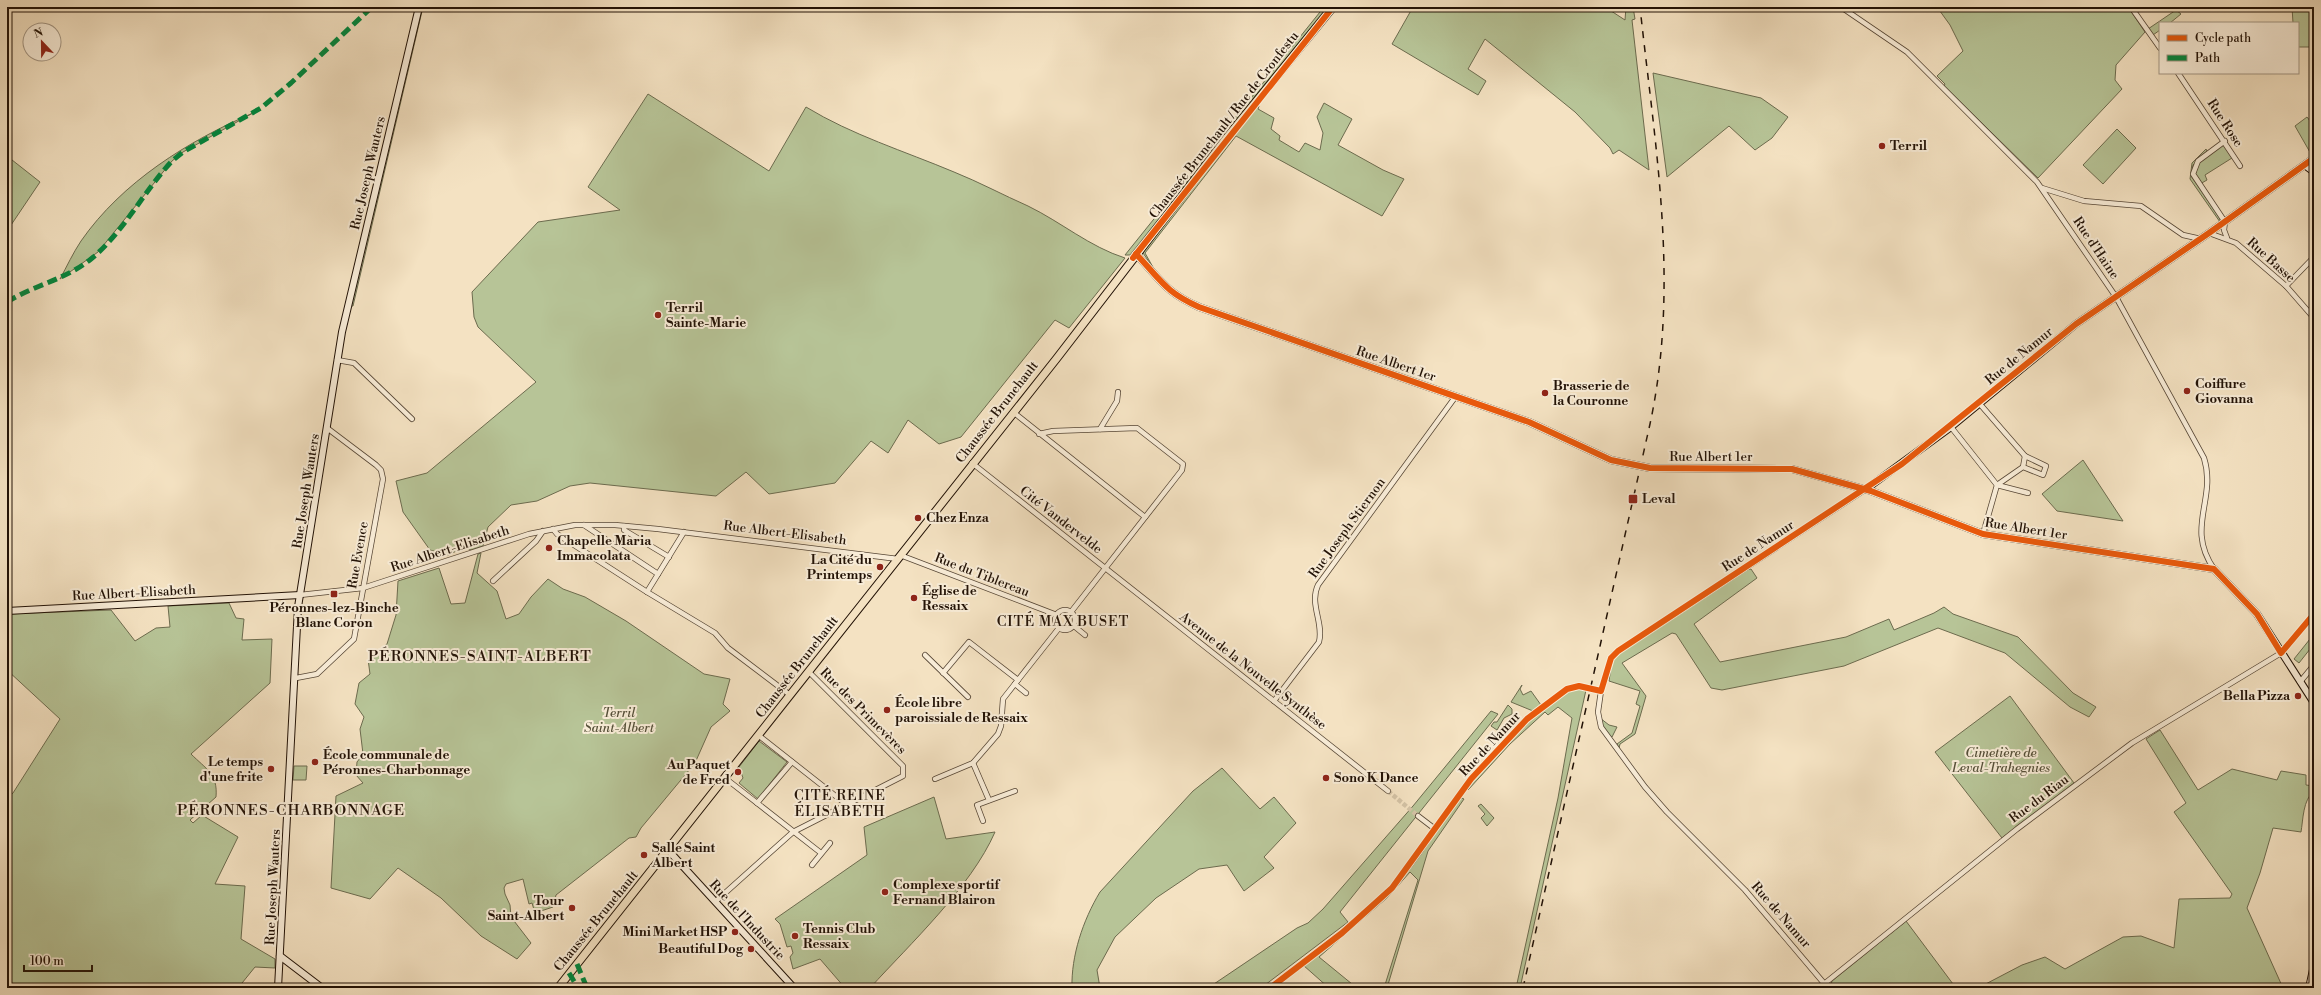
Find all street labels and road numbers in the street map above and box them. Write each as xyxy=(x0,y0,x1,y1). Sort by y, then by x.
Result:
street label: Chaussée Brunehault / Rue de Cronfestu xyxy=(1146,28,1302,222)
street label: Rue Rose xyxy=(2204,96,2247,150)
street label: Rue Joseph Wauters xyxy=(347,114,389,231)
street label: Rue d'Haine xyxy=(2069,214,2123,282)
street label: Rue Basse xyxy=(2244,234,2299,286)
street label: Rue de Namur xyxy=(1982,324,2056,388)
street label: Rue Albert 1er xyxy=(1354,343,1438,385)
street label: Chaussée Brunehault xyxy=(952,358,1042,466)
street label: Rue Joseph Wauters xyxy=(289,432,323,550)
street label: Rue Albert 1er xyxy=(1669,449,1753,465)
street label: Rue Joseph Stiernon xyxy=(1305,474,1389,581)
street label: Cité Vandervelde xyxy=(1017,483,1106,557)
street label: Rue Albert 1er xyxy=(1984,515,2069,543)
street label: Rue de Namur xyxy=(1719,517,1797,575)
street label: Rue Albert-Elisabeth xyxy=(723,518,848,549)
street label: Rue Evence xyxy=(344,520,372,590)
street label: Rue Albert-Elisabeth xyxy=(389,522,512,576)
street label: Rue du Tiblereau xyxy=(932,550,1032,601)
street label: Rue Albert-Elisabeth xyxy=(72,582,197,604)
street label: Avenue de la Nouvelle Synthèse xyxy=(1176,608,1330,734)
street label: Chaussée Brunehault xyxy=(752,613,842,721)
street label: Rue des Primevères xyxy=(816,664,910,758)
street label: Rue de Namur xyxy=(1456,708,1524,780)
street label: Rue du Riau xyxy=(2006,771,2072,827)
street label: Rue Joseph Wauters xyxy=(262,828,284,945)
street label: Chaussée Brunehault xyxy=(550,867,642,975)
street label: Rue de l'Industrie xyxy=(706,877,788,964)
street label: Rue de Namur xyxy=(1748,879,1814,952)

